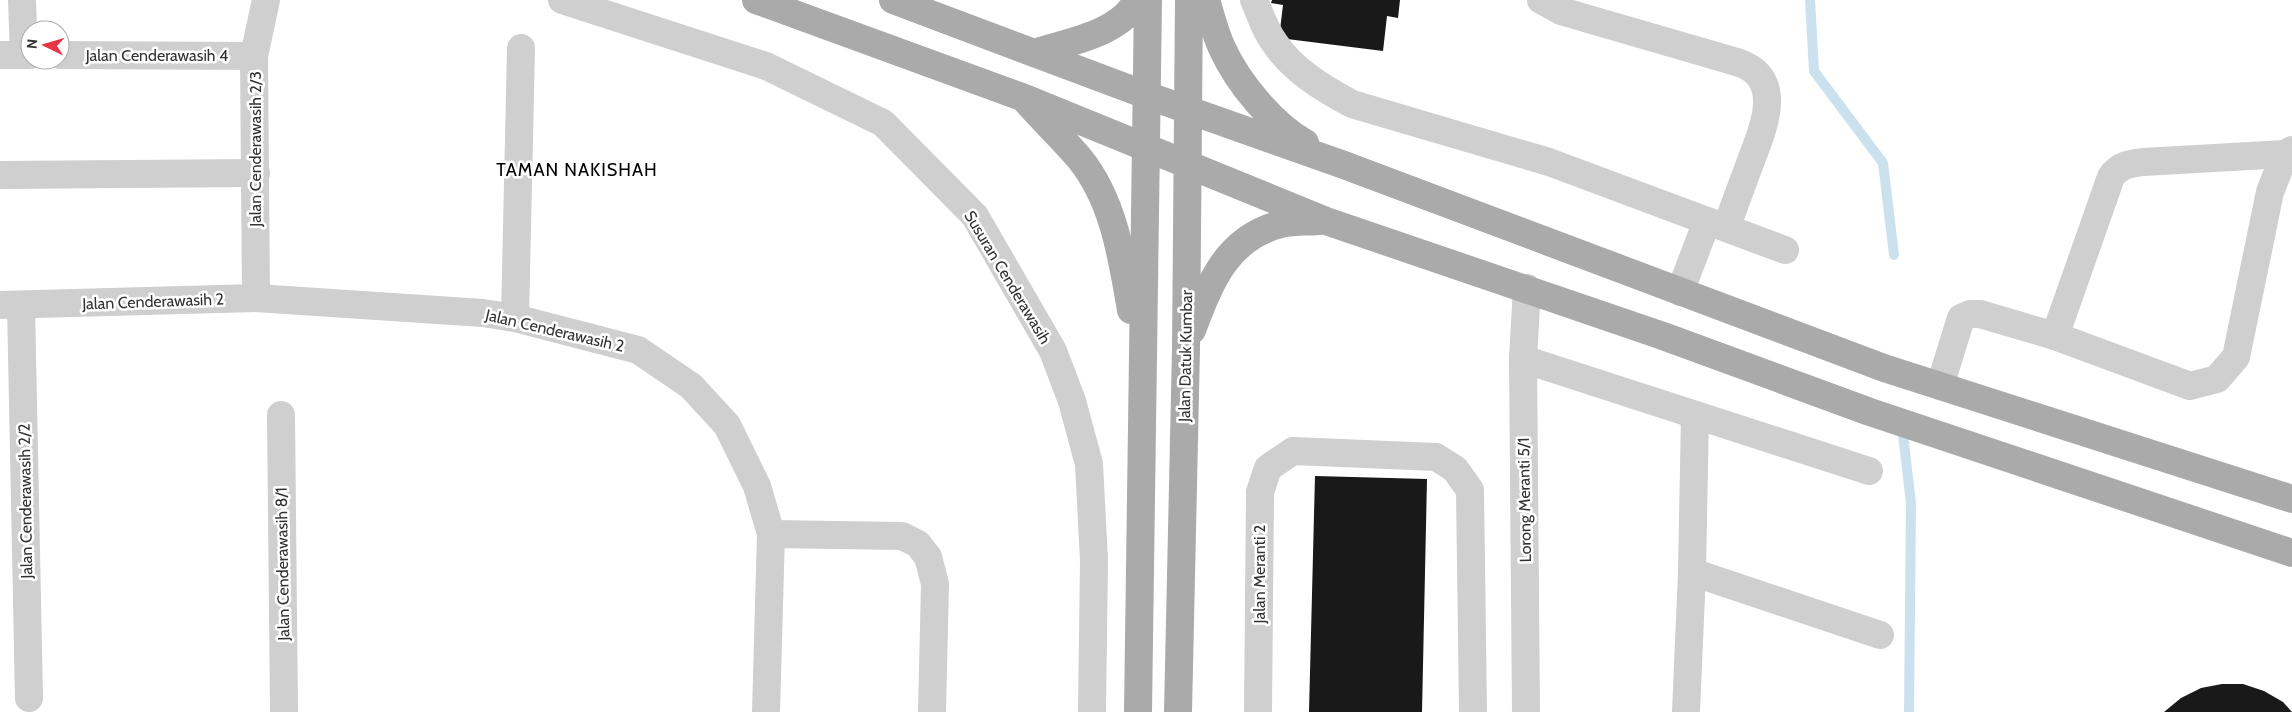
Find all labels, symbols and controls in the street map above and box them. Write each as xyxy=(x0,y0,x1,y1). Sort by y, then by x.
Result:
north arrow xyxy=(20,20,70,70)
text: N xyxy=(23,38,41,50)
street label: Jalan Cenderawasih 4 xyxy=(85,46,228,65)
street label: Jalan Cenderawasih 2/3 xyxy=(246,71,265,228)
district label: TAMAN NAKISHAH xyxy=(496,159,658,181)
street label: Susuran Cenderawasih xyxy=(960,207,1055,347)
street label: Jalan Datuk Kumbar xyxy=(1175,289,1196,423)
street label: Jalan Cenderawasih 2 xyxy=(81,290,224,314)
street label: Jalan Cenderawasih 2 xyxy=(483,305,626,356)
street label: Jalan Cenderawasih 2/2 xyxy=(15,423,36,580)
street label: Lorong Meranti 5/1 xyxy=(1514,437,1535,562)
street label: Jalan Cenderawasih 8/1 xyxy=(272,487,293,642)
street label: Jalan Meranti 2 xyxy=(1250,525,1269,624)

